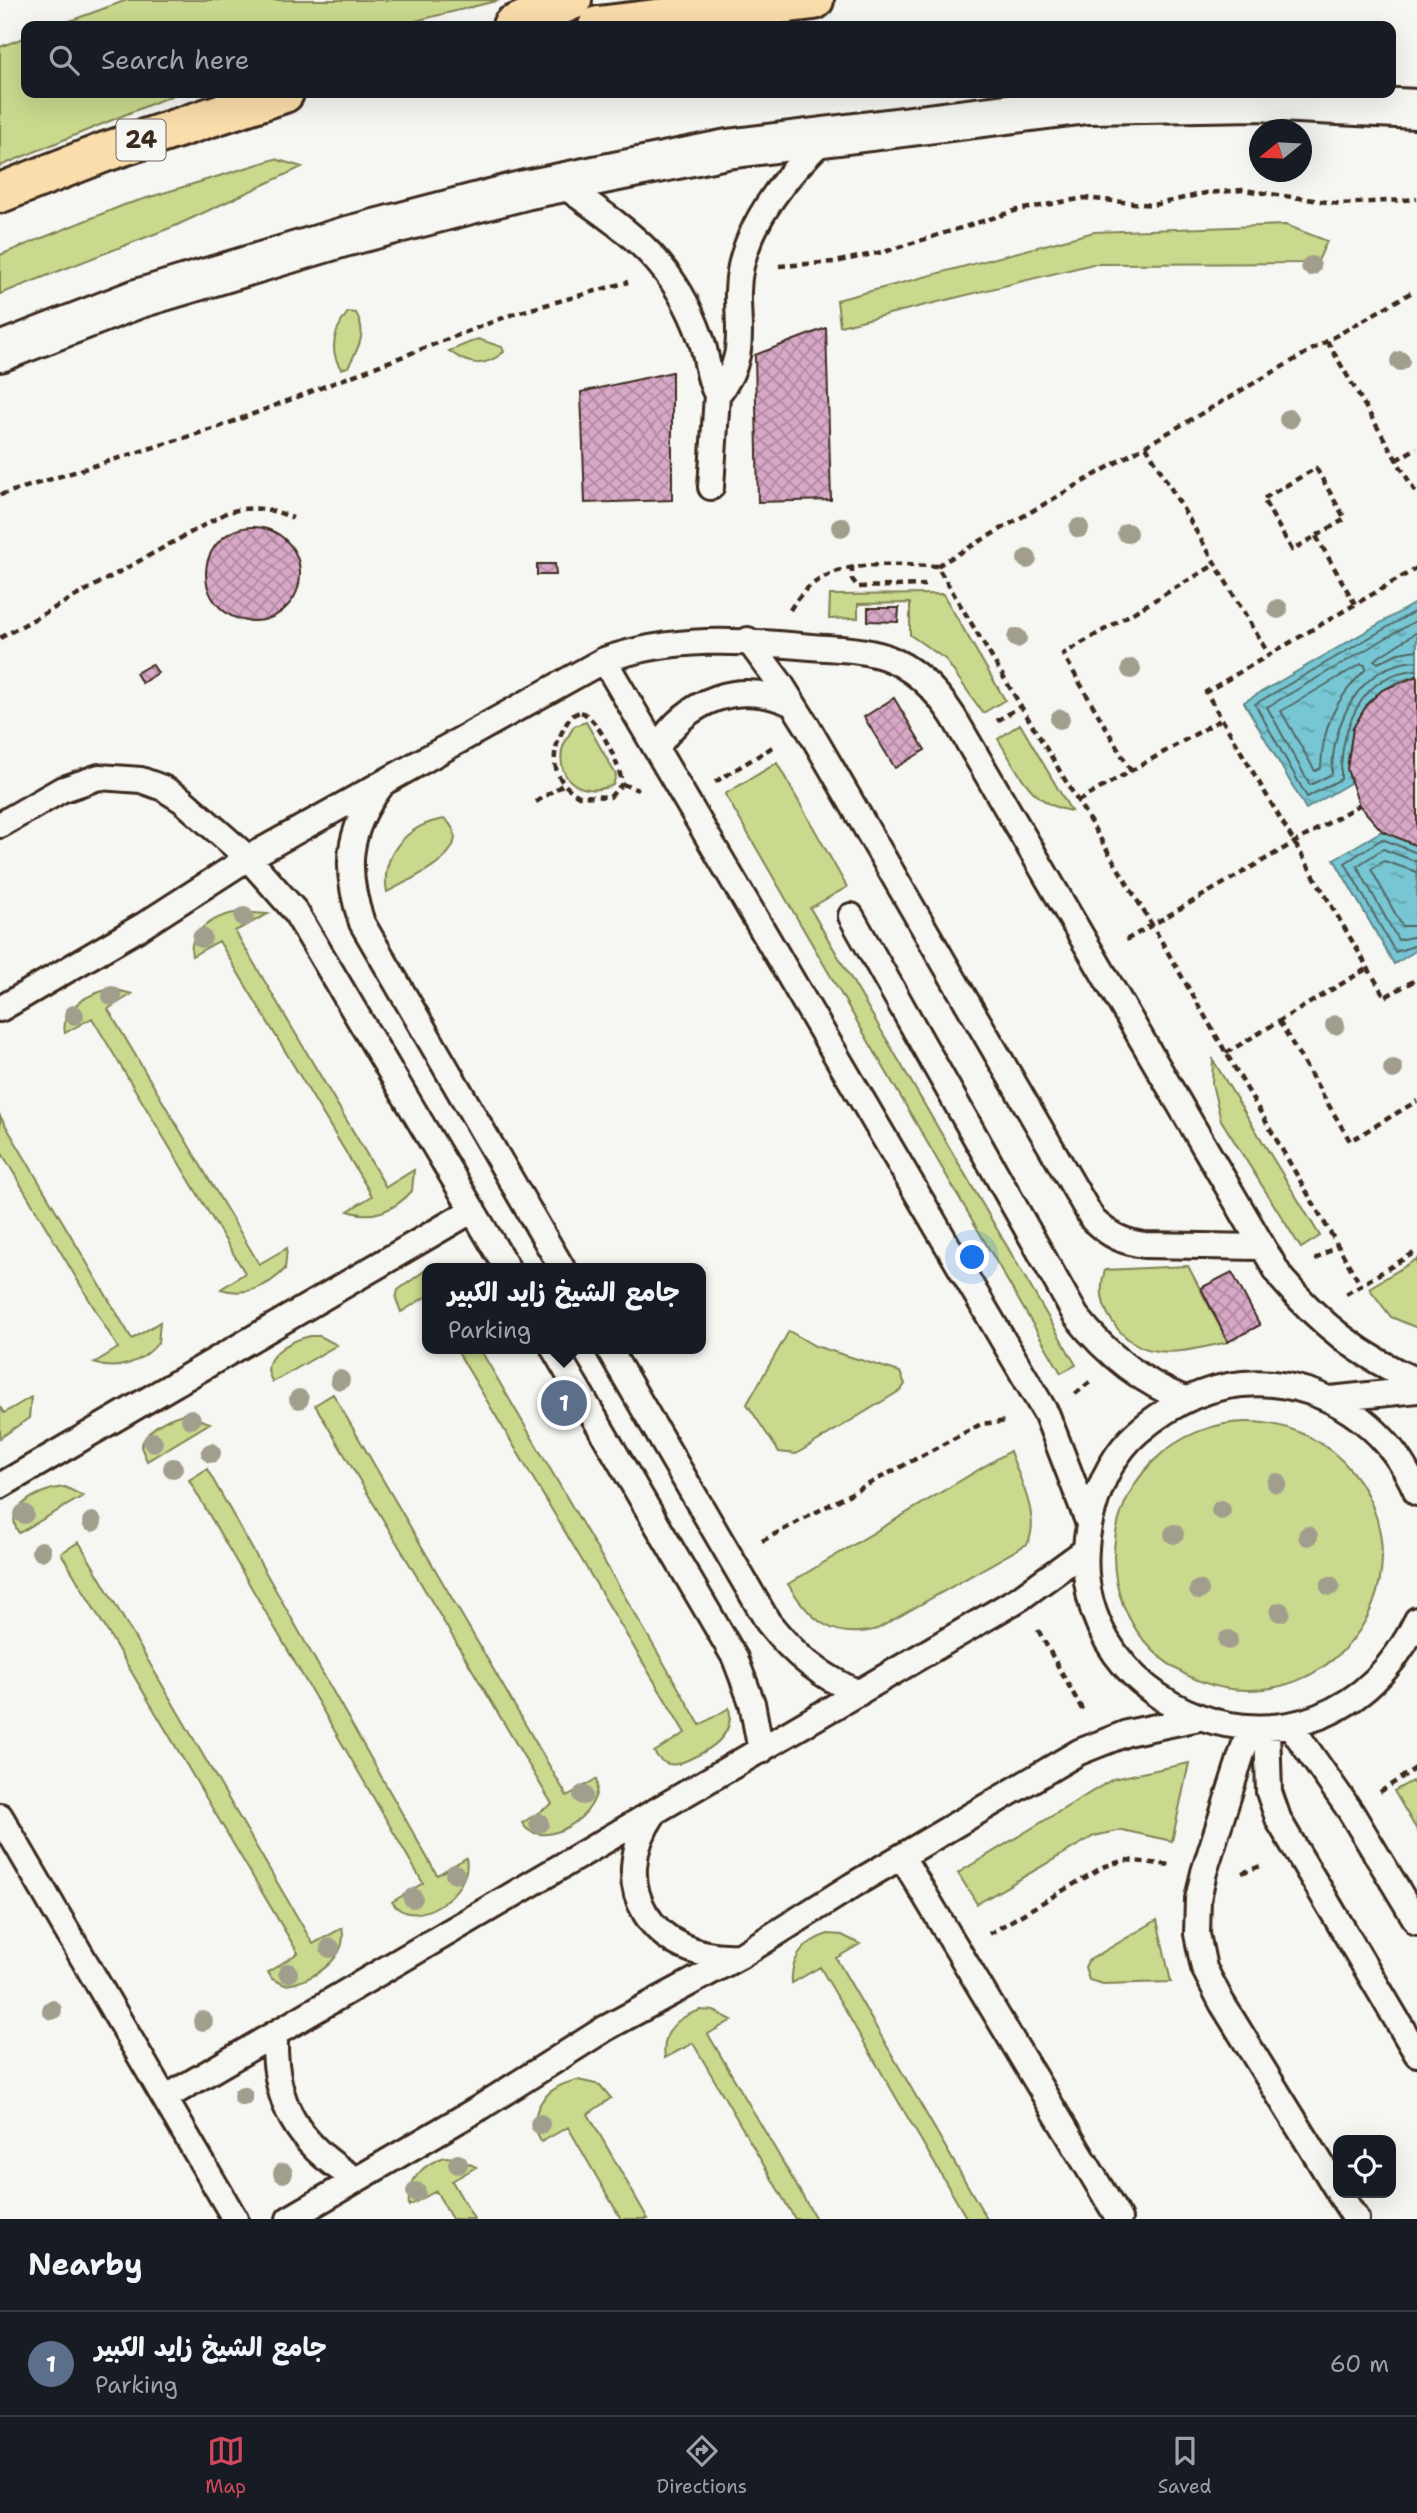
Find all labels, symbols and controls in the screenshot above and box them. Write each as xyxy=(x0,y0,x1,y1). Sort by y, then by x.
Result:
search box xyxy=(21,21,1396,98)
icon: search xyxy=(45,41,83,79)
text: Search here xyxy=(101,42,250,77)
north arrow xyxy=(1249,119,1312,182)
road number: 24 xyxy=(116,120,166,160)
your location xyxy=(955,1240,989,1274)
popup xyxy=(422,1263,706,1354)
text: جامع الشيخ زايد الكبير xyxy=(448,1274,680,1309)
text: Parking xyxy=(448,1315,531,1345)
pin: 1 xyxy=(541,1377,587,1429)
map controls xyxy=(1333,2135,1396,2198)
button: locate xyxy=(1333,2135,1396,2198)
text: Nearby xyxy=(28,2244,143,2285)
text: جامع الشيخ زايد الكبير xyxy=(95,2329,327,2364)
text: 1 xyxy=(46,2349,56,2379)
text: 60 m xyxy=(1330,2349,1389,2379)
text: Parking xyxy=(95,2370,178,2400)
tab: Map xyxy=(205,2432,246,2499)
tab: Directions xyxy=(657,2432,747,2499)
tab: Saved xyxy=(1158,2432,1212,2499)

